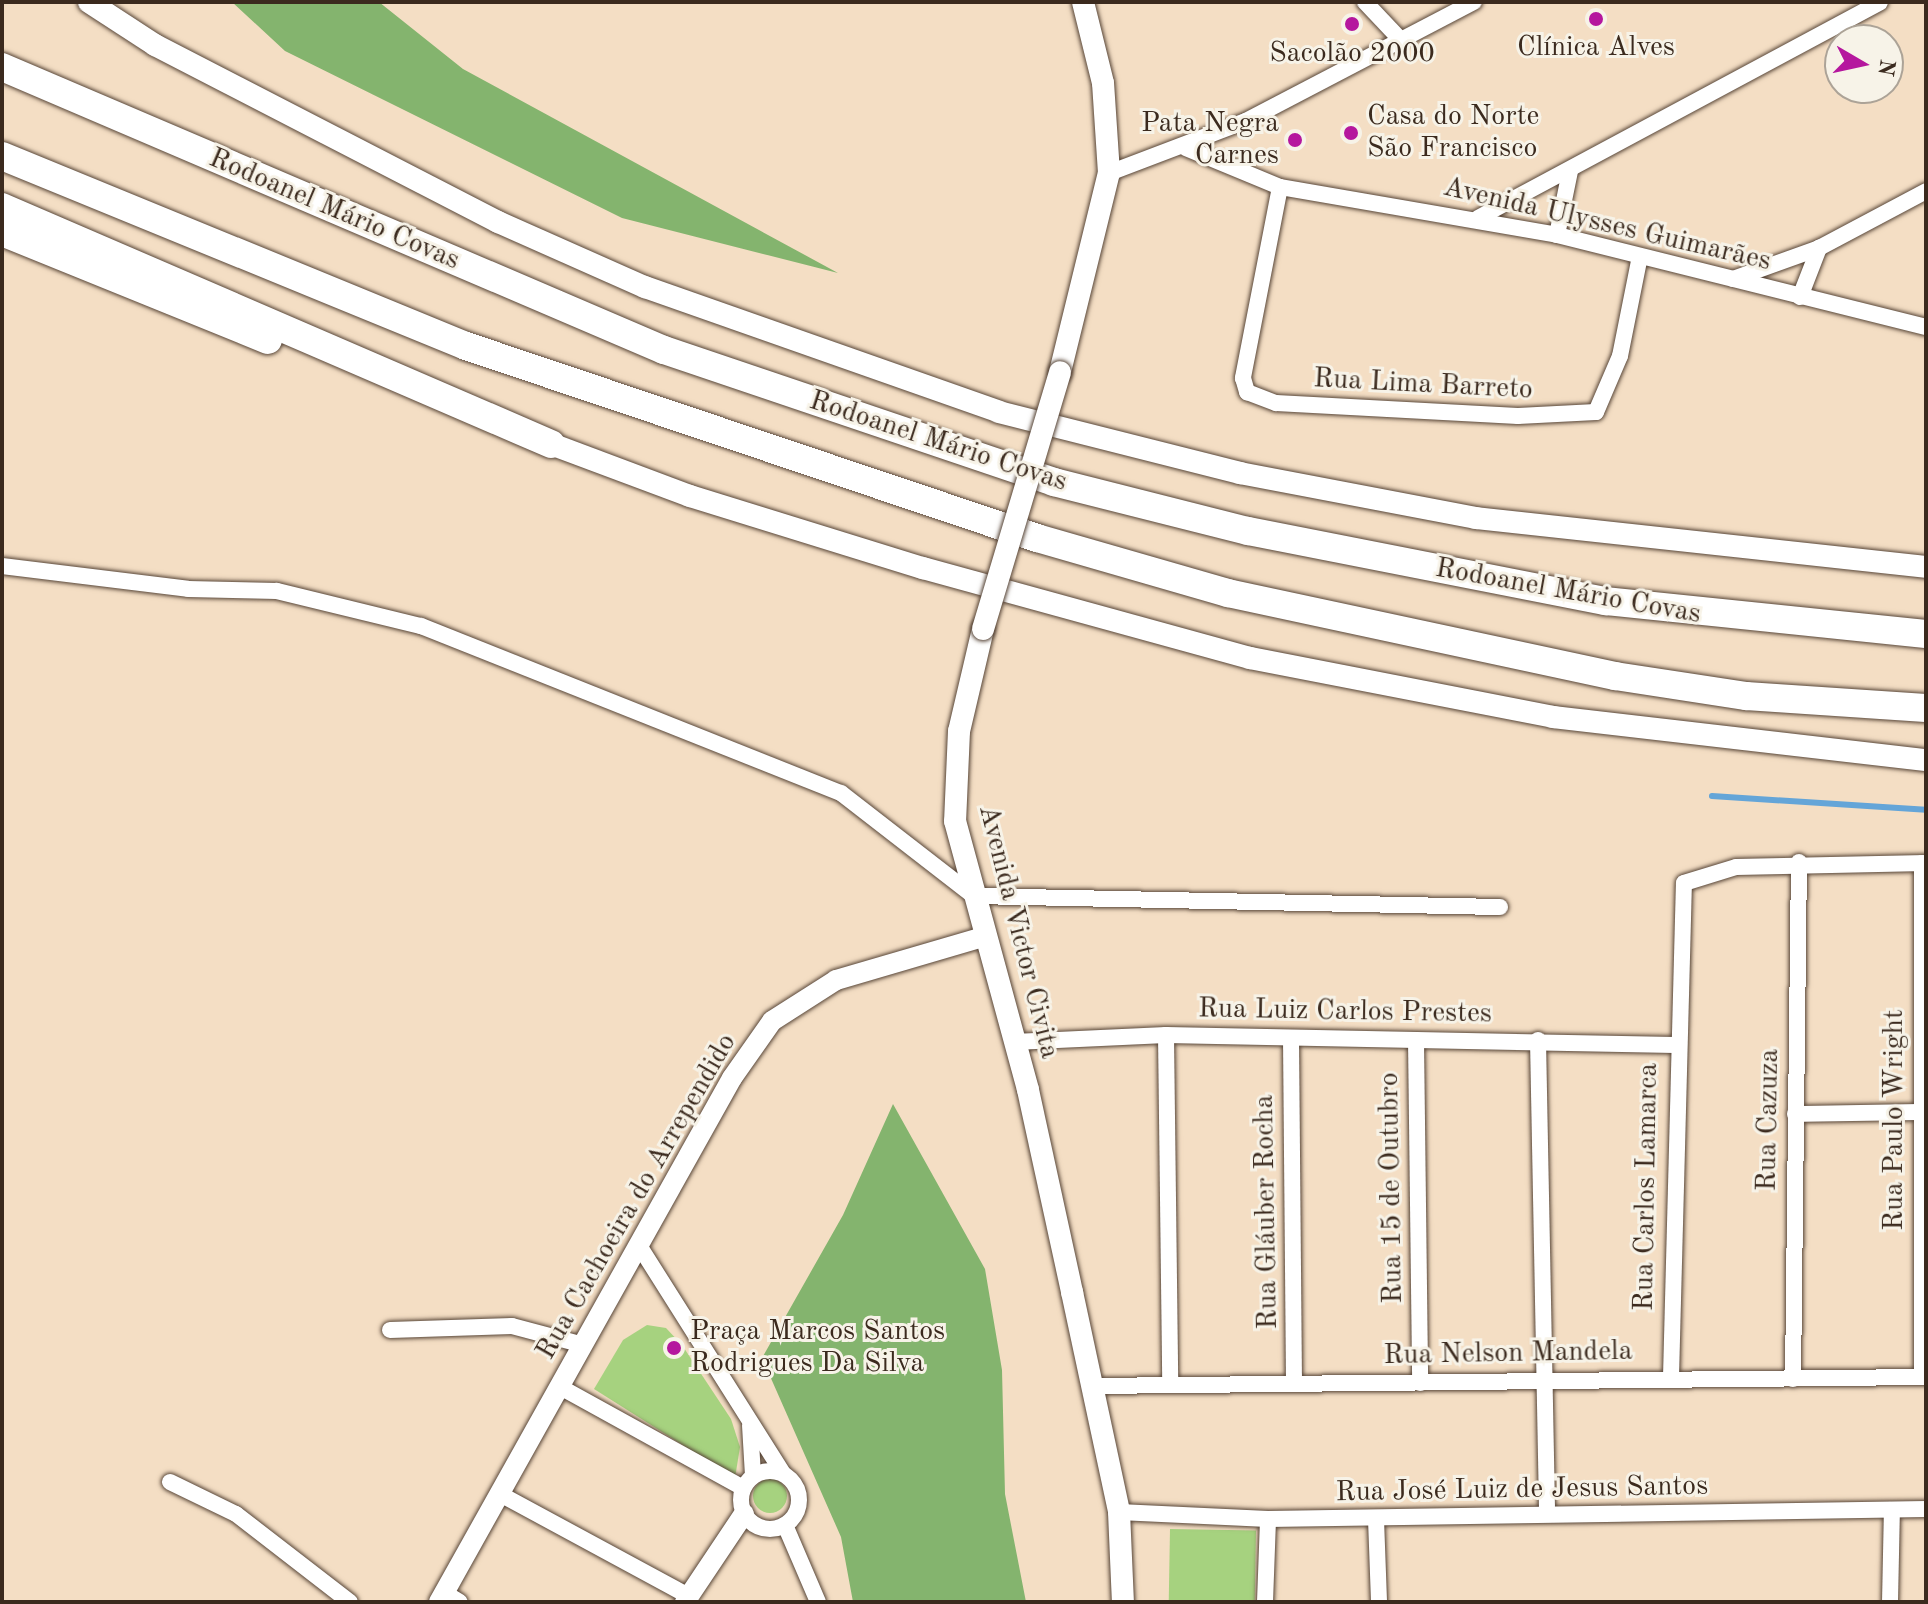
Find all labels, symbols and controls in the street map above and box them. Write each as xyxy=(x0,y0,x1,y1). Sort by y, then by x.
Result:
marker: Clínica Alves xyxy=(1587,10,1605,28)
marker: Sacolão 2000 xyxy=(1343,15,1361,33)
north arrow xyxy=(1824,24,1904,104)
place label: Clínica Alves xyxy=(1517,31,1675,65)
place label: Sacolão 2000 xyxy=(1269,37,1435,71)
text: N xyxy=(1874,57,1898,77)
place label: Casa do Norte São Francisco xyxy=(1367,100,1539,166)
place label: Pata Negra Carnes xyxy=(1141,107,1279,173)
marker: Casa do Norte São Francisco xyxy=(1342,124,1360,142)
marker: Pata Negra Carnes xyxy=(1286,131,1304,149)
street label: Rodoanel Mário Covas xyxy=(204,142,464,278)
street label: Avenida Ulysses Guimarães xyxy=(1440,171,1774,279)
street label: Rua Lima Barreto xyxy=(1312,362,1534,408)
street label: Rodoanel Mário Covas xyxy=(805,384,1071,500)
street label: Rodoanel Mário Covas xyxy=(1433,552,1703,632)
street label: Avenida Victor Civita xyxy=(970,802,1066,1062)
street label: Rua Luiz Carlos Prestes xyxy=(1198,993,1492,1031)
street label: Rua Paulo Wright xyxy=(1878,1009,1912,1231)
street label: Rua Cachoeira do Arrependido xyxy=(530,1028,744,1366)
street label: Rua Cazuza xyxy=(1751,1048,1787,1192)
street label: Rua Carlos Lamarca xyxy=(1628,1063,1666,1311)
street label: Rua 15 de Outubro xyxy=(1373,1072,1411,1304)
street label: Rua Gláuber Rocha xyxy=(1248,1094,1286,1330)
place label: Praça Marcos Santos Rodrigues Da Silva xyxy=(690,1315,945,1381)
street label: Rua Nelson Mandela xyxy=(1383,1335,1633,1373)
marker: Praça Marcos Santos Rodrigues Da Silva xyxy=(665,1339,683,1357)
street label: Rua José Luiz de Jesus Santos xyxy=(1335,1470,1709,1510)

